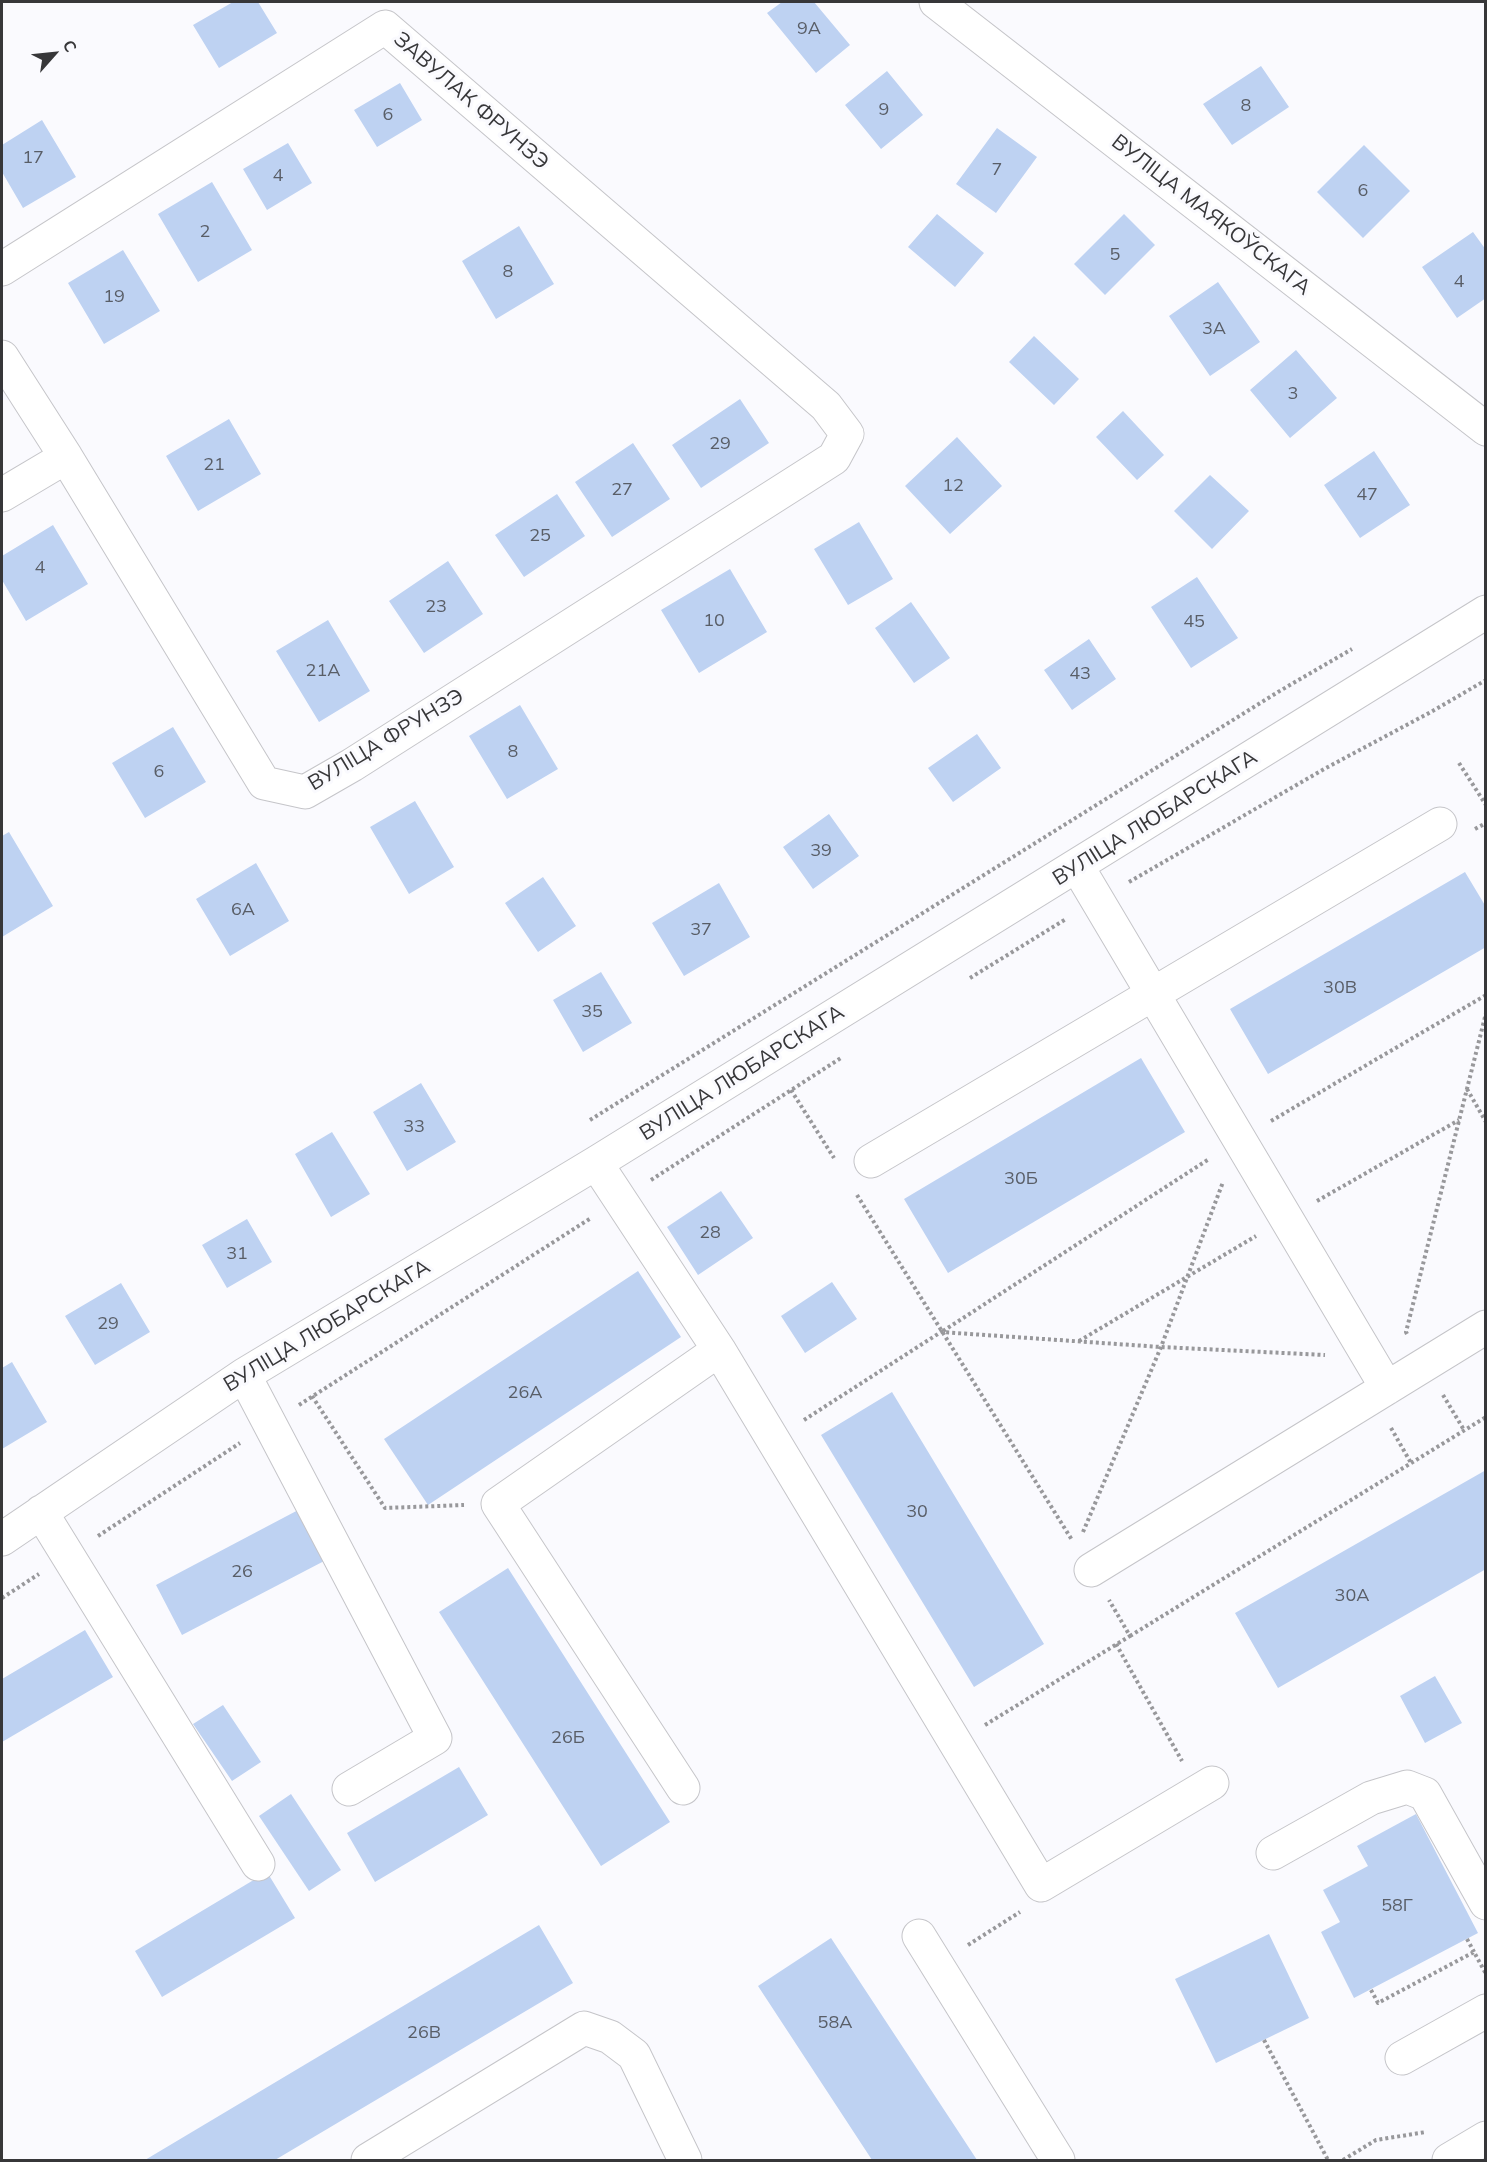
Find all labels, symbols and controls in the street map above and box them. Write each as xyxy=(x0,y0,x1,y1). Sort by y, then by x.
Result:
house number: 9А xyxy=(797,18,821,40)
north arrow xyxy=(24,24,84,84)
street label: ЗАВУЛАК ФРУНЗЭ xyxy=(388,27,554,175)
text: С xyxy=(59,36,81,55)
house number: 8 xyxy=(1241,95,1251,117)
house number: 9 xyxy=(879,99,889,121)
house number: 6 xyxy=(383,104,393,126)
street label: ВУЛІЦА МАЯКОЎСКАГА xyxy=(1106,129,1316,301)
house number: 17 xyxy=(22,147,44,169)
house number: 7 xyxy=(992,159,1002,181)
house number: 4 xyxy=(273,165,283,187)
house number: 6 xyxy=(1358,180,1368,202)
house number: 2 xyxy=(200,221,210,243)
house number: 5 xyxy=(1110,244,1120,266)
house number: 8 xyxy=(503,261,513,283)
house number: 4 xyxy=(1454,271,1464,293)
house number: 19 xyxy=(103,286,125,308)
house number: 3А xyxy=(1202,318,1226,340)
house number: 3 xyxy=(1288,383,1298,405)
house number: 29 xyxy=(709,433,731,455)
house number: 21 xyxy=(203,454,225,476)
house number: 12 xyxy=(942,475,964,497)
house number: 27 xyxy=(611,479,633,501)
house number: 47 xyxy=(1356,484,1378,506)
house number: 25 xyxy=(529,525,551,547)
house number: 4 xyxy=(35,557,45,579)
house number: 23 xyxy=(425,596,447,618)
house number: 10 xyxy=(703,610,725,632)
house number: 45 xyxy=(1183,611,1205,633)
house number: 21А xyxy=(306,660,340,682)
house number: 43 xyxy=(1069,663,1091,685)
street label: ВУЛІЦА ФРУНЗЭ xyxy=(304,684,468,796)
house number: 8 xyxy=(508,741,518,763)
street label: ВУЛІЦА ЛЮБАРСКАГА xyxy=(1048,745,1262,891)
house number: 6 xyxy=(154,761,164,783)
house number: 39 xyxy=(810,840,832,862)
house number: 6А xyxy=(231,899,255,921)
house number: 37 xyxy=(690,919,712,941)
house number: 30В xyxy=(1323,977,1357,999)
street label: ВУЛІЦА ЛЮБАРСКАГА xyxy=(635,1000,849,1146)
house number: 35 xyxy=(581,1001,603,1023)
house number: 33 xyxy=(403,1116,425,1138)
house number: 30Б xyxy=(1004,1168,1038,1190)
house number: 28 xyxy=(699,1222,721,1244)
house number: 31 xyxy=(226,1243,248,1265)
street label: ВУЛІЦА ЛЮБАРСКАГА xyxy=(219,1254,435,1398)
house number: 29 xyxy=(97,1313,119,1335)
house number: 26А xyxy=(508,1382,542,1404)
house number: 30 xyxy=(906,1501,928,1523)
house number: 26 xyxy=(231,1561,253,1583)
house number: 30А xyxy=(1335,1585,1369,1607)
house number: 26Б xyxy=(551,1727,585,1749)
house number: 58Г xyxy=(1381,1895,1413,1917)
house number: 58А xyxy=(818,2012,852,2034)
house number: 26В xyxy=(407,2022,441,2044)

